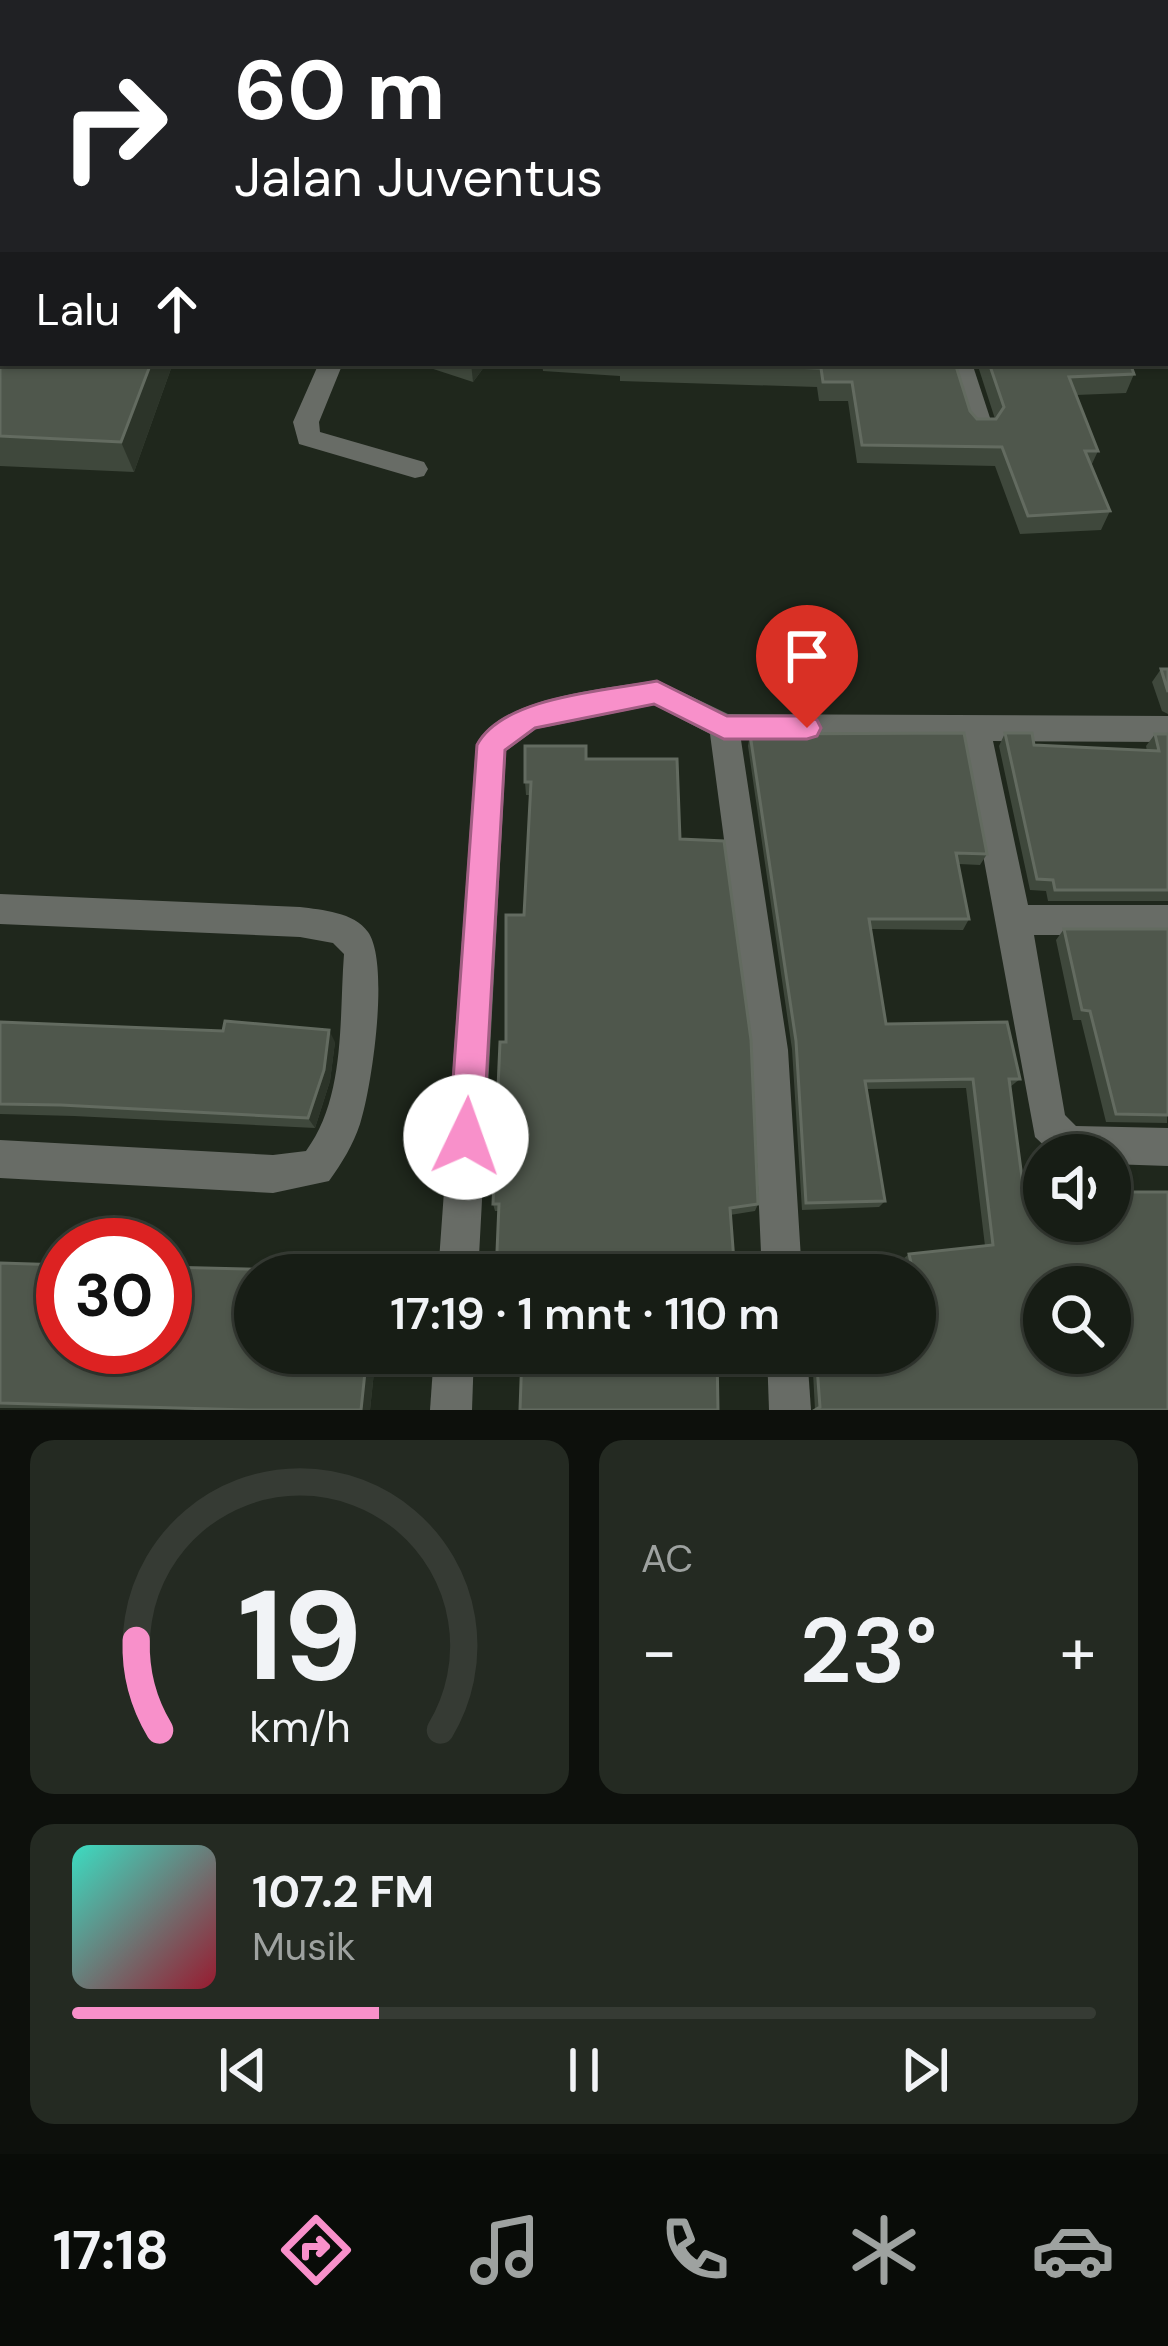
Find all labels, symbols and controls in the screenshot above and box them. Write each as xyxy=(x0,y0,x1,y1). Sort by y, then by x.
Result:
text: 60 m xyxy=(234,36,445,145)
icon: right xyxy=(36,48,192,204)
text: Jalan Juventus xyxy=(234,142,603,213)
icon: ahead xyxy=(144,276,210,342)
text: Lalu xyxy=(36,280,120,339)
pin xyxy=(756,605,858,728)
icon: arrive xyxy=(774,623,840,689)
position arrow xyxy=(403,1074,529,1200)
map controls xyxy=(1023,1134,1131,1374)
button: sound xyxy=(1023,1134,1131,1242)
speed limit sign: 30 xyxy=(36,1218,192,1374)
button: search xyxy=(1023,1266,1131,1374)
text: 17:19 · 1 mnt · 110 m xyxy=(390,1284,780,1343)
text: AC xyxy=(641,1533,693,1584)
text: 19 xyxy=(237,1555,362,1718)
text: 23° xyxy=(800,1593,937,1710)
text: − xyxy=(641,1609,677,1694)
text: + xyxy=(1060,1609,1096,1694)
text: km/h xyxy=(249,1699,350,1755)
text: 107.2 FM xyxy=(252,1862,434,1921)
text: Musik xyxy=(252,1921,356,1972)
icon: previous xyxy=(210,2037,276,2103)
icon: pause xyxy=(551,2037,617,2103)
icon: next xyxy=(892,2037,958,2103)
icon: directions xyxy=(274,2208,358,2292)
icon: music xyxy=(463,2208,547,2292)
icon: phone xyxy=(653,2208,737,2292)
icon: climate xyxy=(842,2208,926,2292)
icon: car xyxy=(1031,2208,1115,2292)
text: 17:18 xyxy=(53,2215,169,2286)

